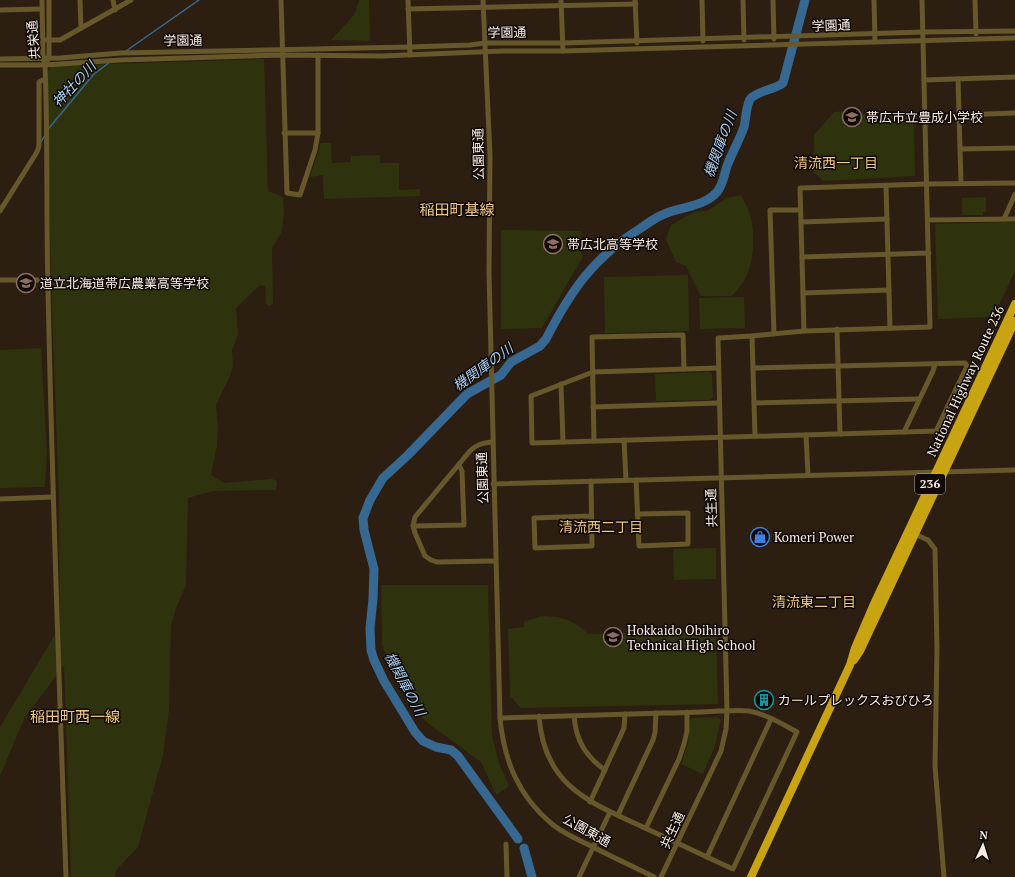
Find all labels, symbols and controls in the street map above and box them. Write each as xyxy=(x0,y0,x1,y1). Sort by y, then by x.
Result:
street label: 学園通 xyxy=(811,15,851,35)
street label: 共栄通 xyxy=(22,20,44,60)
street label: 学園通 xyxy=(487,23,527,41)
street label: 学園通 xyxy=(163,31,203,49)
water label: 神社の川 xyxy=(48,55,101,111)
water label: 機関庫の川 xyxy=(699,106,741,180)
school or university icon: 帯広市立豊成小学校 xyxy=(841,106,863,128)
place label: 帯広市立豊成小学校 xyxy=(866,108,983,126)
street label: 公園東通 xyxy=(469,128,487,180)
district label: 清流西一丁目 xyxy=(794,153,878,172)
district label: 稲田町基線 xyxy=(419,199,495,219)
school or university icon: 帯広北高等学校 xyxy=(542,233,564,255)
place label: 帯広北高等学校 xyxy=(567,235,658,253)
school or university icon: 道立北海道帯広農業高等学校 xyxy=(15,272,37,294)
place label: 道立北海道帯広農業高等学校 xyxy=(40,274,209,292)
street label: National Highway Route 236 xyxy=(922,302,1008,460)
water label: 機関庫の川 xyxy=(449,337,518,395)
street label: 公園東通 xyxy=(472,452,492,504)
road number: 236 xyxy=(915,474,945,494)
street label: 共生通 xyxy=(701,488,721,528)
district label: 清流西二丁目 xyxy=(559,517,643,536)
shop icon: Komeri Power xyxy=(749,526,771,548)
place label: Komeri Power xyxy=(774,528,854,546)
district label: 清流東二丁目 xyxy=(772,592,856,611)
place label: Hokkaido Obihiro Technical High School xyxy=(627,621,756,654)
school or university icon: Hokkaido Obihiro Technical High School xyxy=(602,626,624,648)
water label: 機関庫の川 xyxy=(381,648,431,721)
building icon: カールプレックスおびひろ xyxy=(753,689,775,711)
place label: カールプレックスおびひろ xyxy=(778,691,934,709)
district label: 稲田町西一線 xyxy=(30,706,120,726)
street label: 共生通 xyxy=(656,809,688,851)
street label: 公園東通 xyxy=(560,810,614,850)
north arrow xyxy=(963,825,1003,865)
text: N xyxy=(979,828,989,842)

